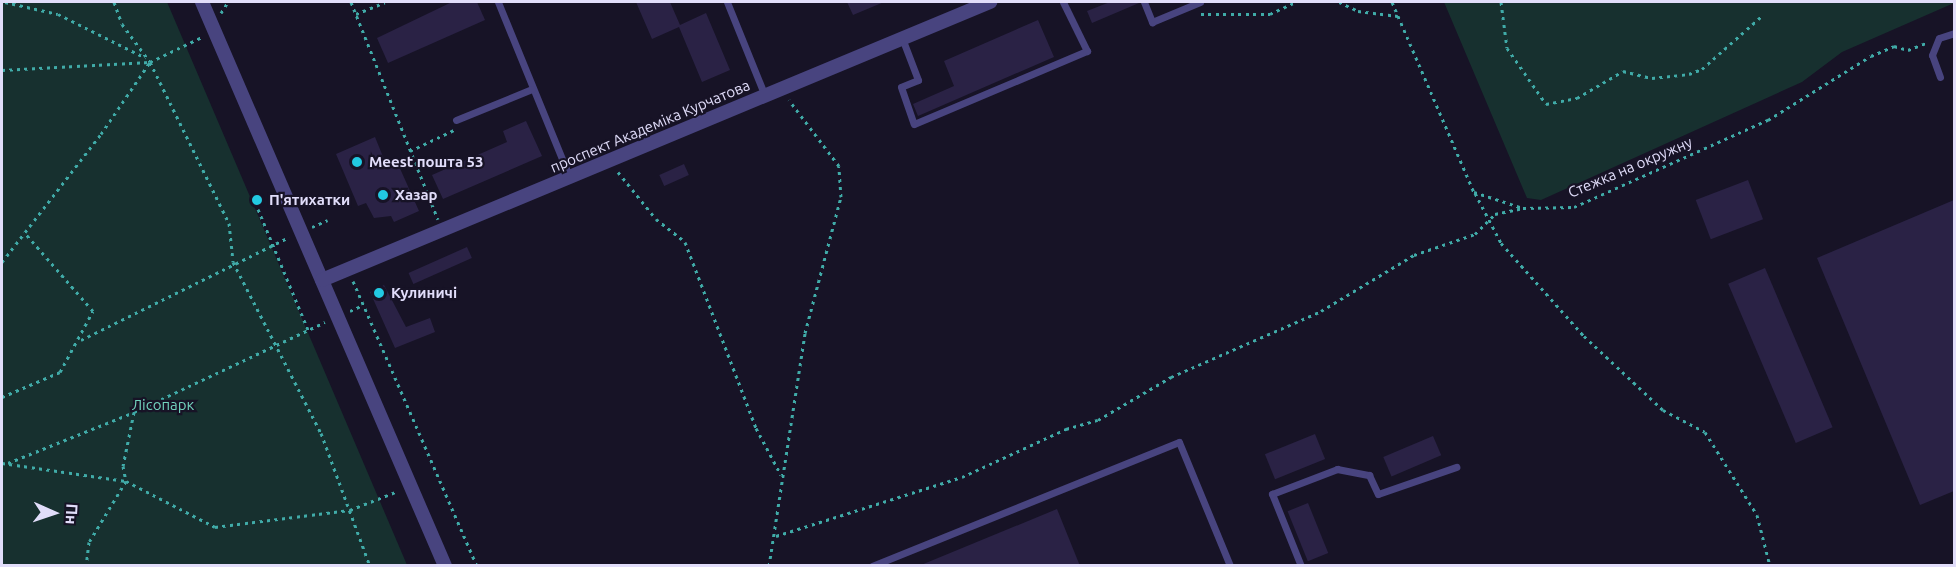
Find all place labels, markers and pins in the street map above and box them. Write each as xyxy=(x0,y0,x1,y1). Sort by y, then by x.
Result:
place label: Meest пошта 53 xyxy=(369,153,483,171)
marker: Meest пошта 53 xyxy=(350,155,364,169)
place label: Хазар xyxy=(395,186,438,204)
marker: Хазар xyxy=(376,188,390,202)
place label: П'ятихатки xyxy=(269,191,350,209)
marker: П'ятихатки xyxy=(250,193,264,207)
place label: Кулиничі xyxy=(391,284,457,302)
marker: Кулиничі xyxy=(372,286,386,300)

